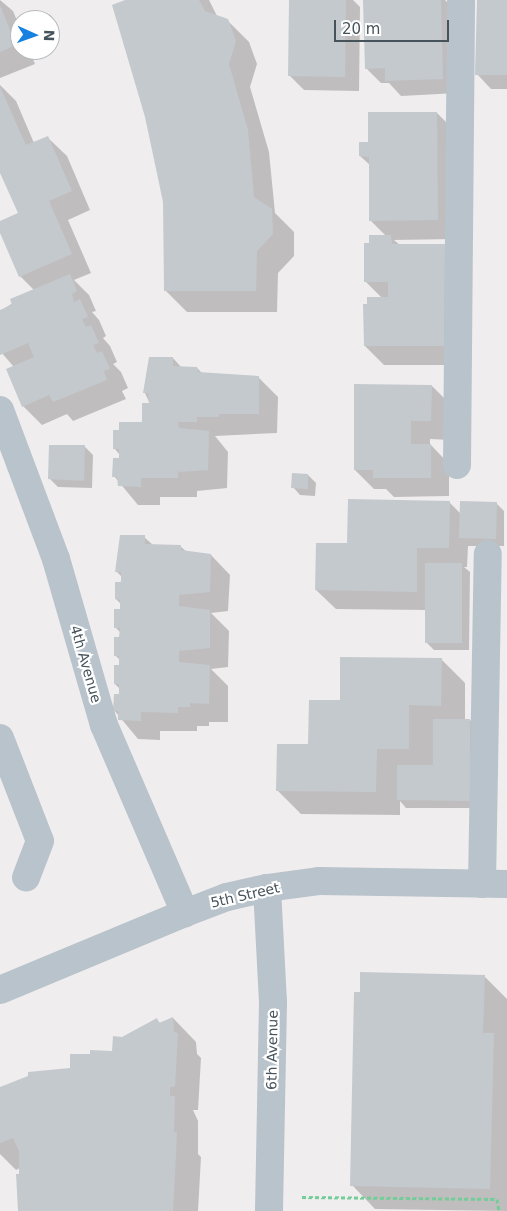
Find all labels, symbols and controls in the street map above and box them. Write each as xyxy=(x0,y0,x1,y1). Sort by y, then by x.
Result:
north arrow xyxy=(10,10,60,60)
scale bar xyxy=(337,10,452,42)
text: 20 m xyxy=(342,20,380,38)
text: N xyxy=(41,29,57,42)
street label: 4th Avenue xyxy=(67,623,105,705)
street label: 5th Street xyxy=(209,879,281,911)
street label: 6th Avenue xyxy=(263,1010,281,1090)

